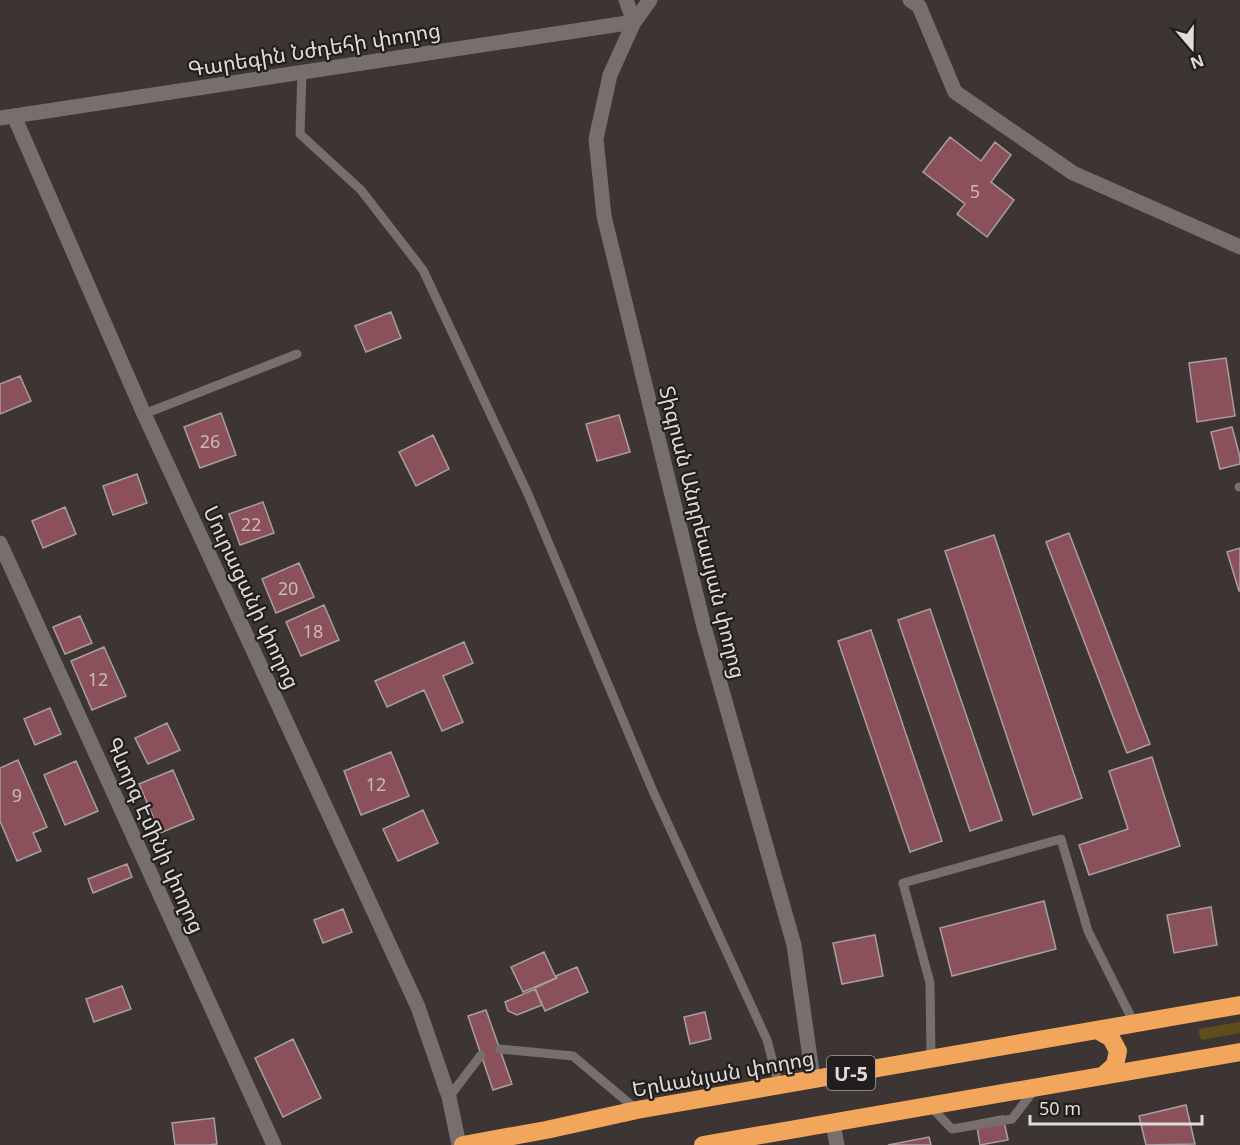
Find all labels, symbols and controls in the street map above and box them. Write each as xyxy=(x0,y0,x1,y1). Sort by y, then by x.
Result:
street label: Գարեգին Նժդեհի փողոց xyxy=(186,15,442,83)
north arrow xyxy=(1162,18,1222,78)
text: N xyxy=(1187,50,1207,75)
house number: 5 xyxy=(970,179,980,203)
street label: Տիգրան Անդրեասյան փողոց xyxy=(653,383,753,681)
house number: 26 xyxy=(200,429,220,453)
street label: Մուրացանի փողոց xyxy=(197,501,307,693)
house number: 22 xyxy=(241,512,261,536)
house number: 20 xyxy=(278,576,298,600)
house number: 18 xyxy=(303,619,323,643)
house number: 12 xyxy=(88,667,108,691)
street label: Գևորգ Էմինի փողոց xyxy=(100,733,212,937)
house number: 12 xyxy=(366,772,386,796)
house number: 9 xyxy=(12,783,22,807)
street label: Երևանյան փողոց xyxy=(630,1043,816,1103)
road number: Մ-5 xyxy=(827,1056,875,1090)
scale bar xyxy=(1030,1088,1202,1126)
text: 50 m xyxy=(1039,1096,1081,1120)

